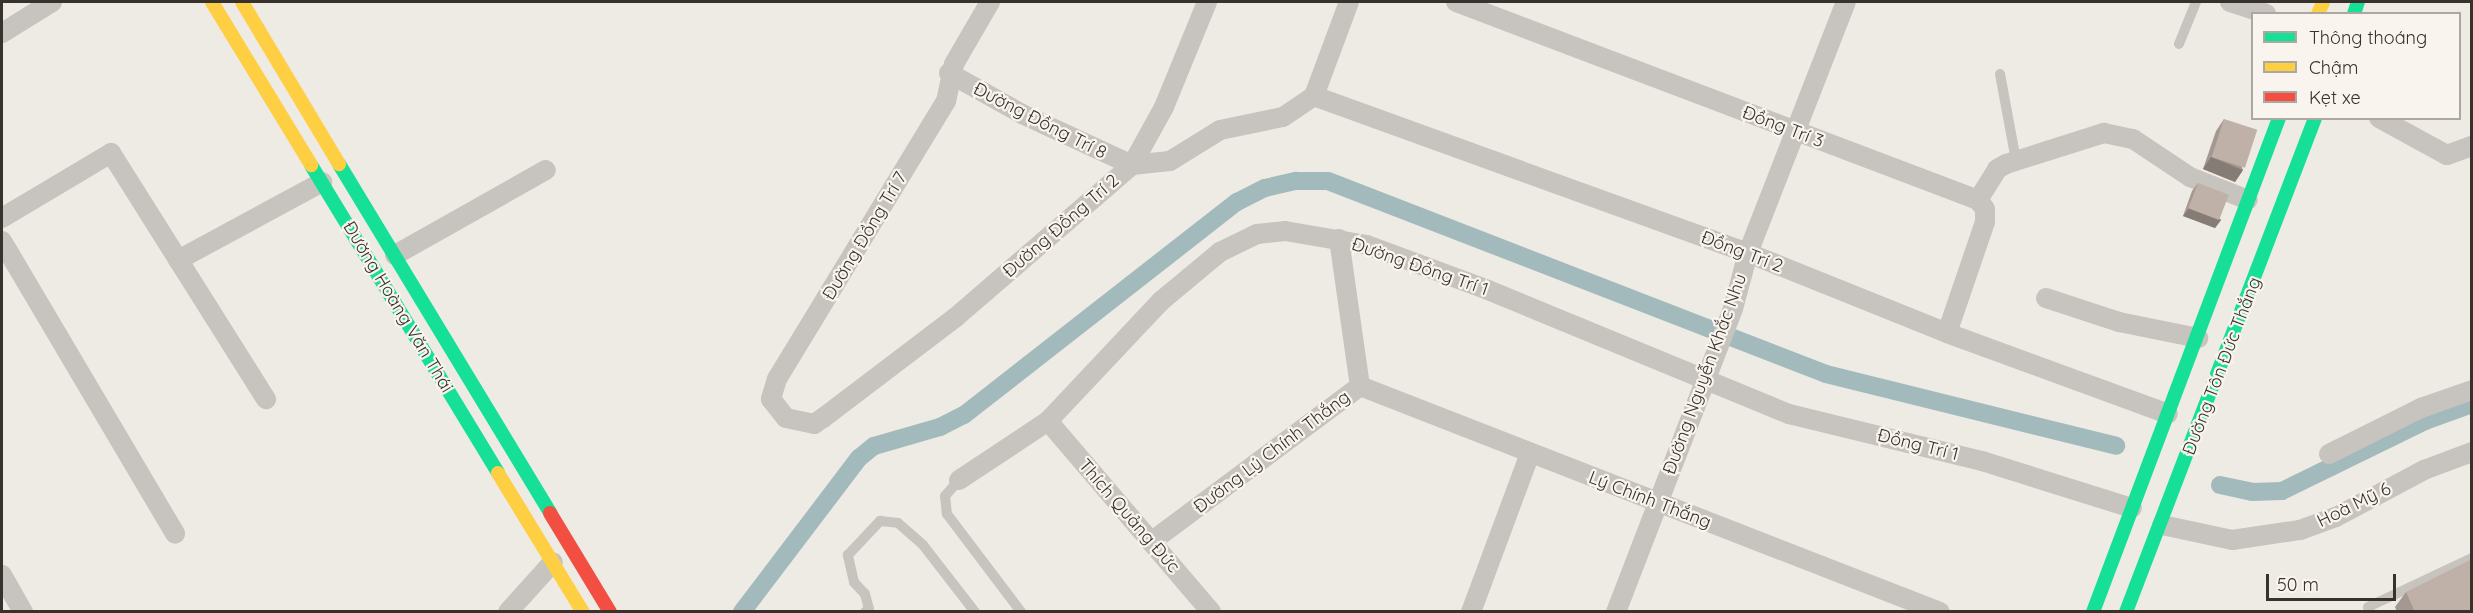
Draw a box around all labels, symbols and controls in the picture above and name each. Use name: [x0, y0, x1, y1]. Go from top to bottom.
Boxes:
legend: [2251, 12, 2461, 120]
text: Thông thoáng: [2309, 26, 2427, 49]
text: Chậm: [2309, 56, 2358, 79]
street label: Đường Đồng Trí 8: [970, 78, 1110, 164]
text: Kẹt xe: [2309, 86, 2361, 109]
street label: Đồng Trí 3: [1739, 102, 1827, 152]
street label: Đường Đồng Trí 7: [818, 168, 912, 304]
street label: Đường Đồng Trí 2: [999, 170, 1123, 282]
street label: Đường Hoàng Văn Thái: [338, 218, 458, 396]
street label: Đồng Trí 2: [1698, 227, 1786, 277]
street label: Đường Đồng Trí 1: [1349, 233, 1491, 301]
street label: Đường Nguyễn Khắc Nhu: [1659, 271, 1751, 477]
street label: Đường Tôn Đức Thắng: [2178, 274, 2266, 458]
street label: Đường Lý Chính Thắng: [1190, 386, 1354, 518]
street label: Đồng Trí 1: [1875, 425, 1961, 465]
street label: Thích Quảng Đức: [1074, 455, 1184, 577]
street label: Lý Chính Thắng: [1586, 467, 1714, 533]
street label: Hoà Mỹ 6: [2314, 478, 2394, 532]
scale bar: [2269, 562, 2400, 600]
text: 50 m: [2277, 573, 2319, 596]

